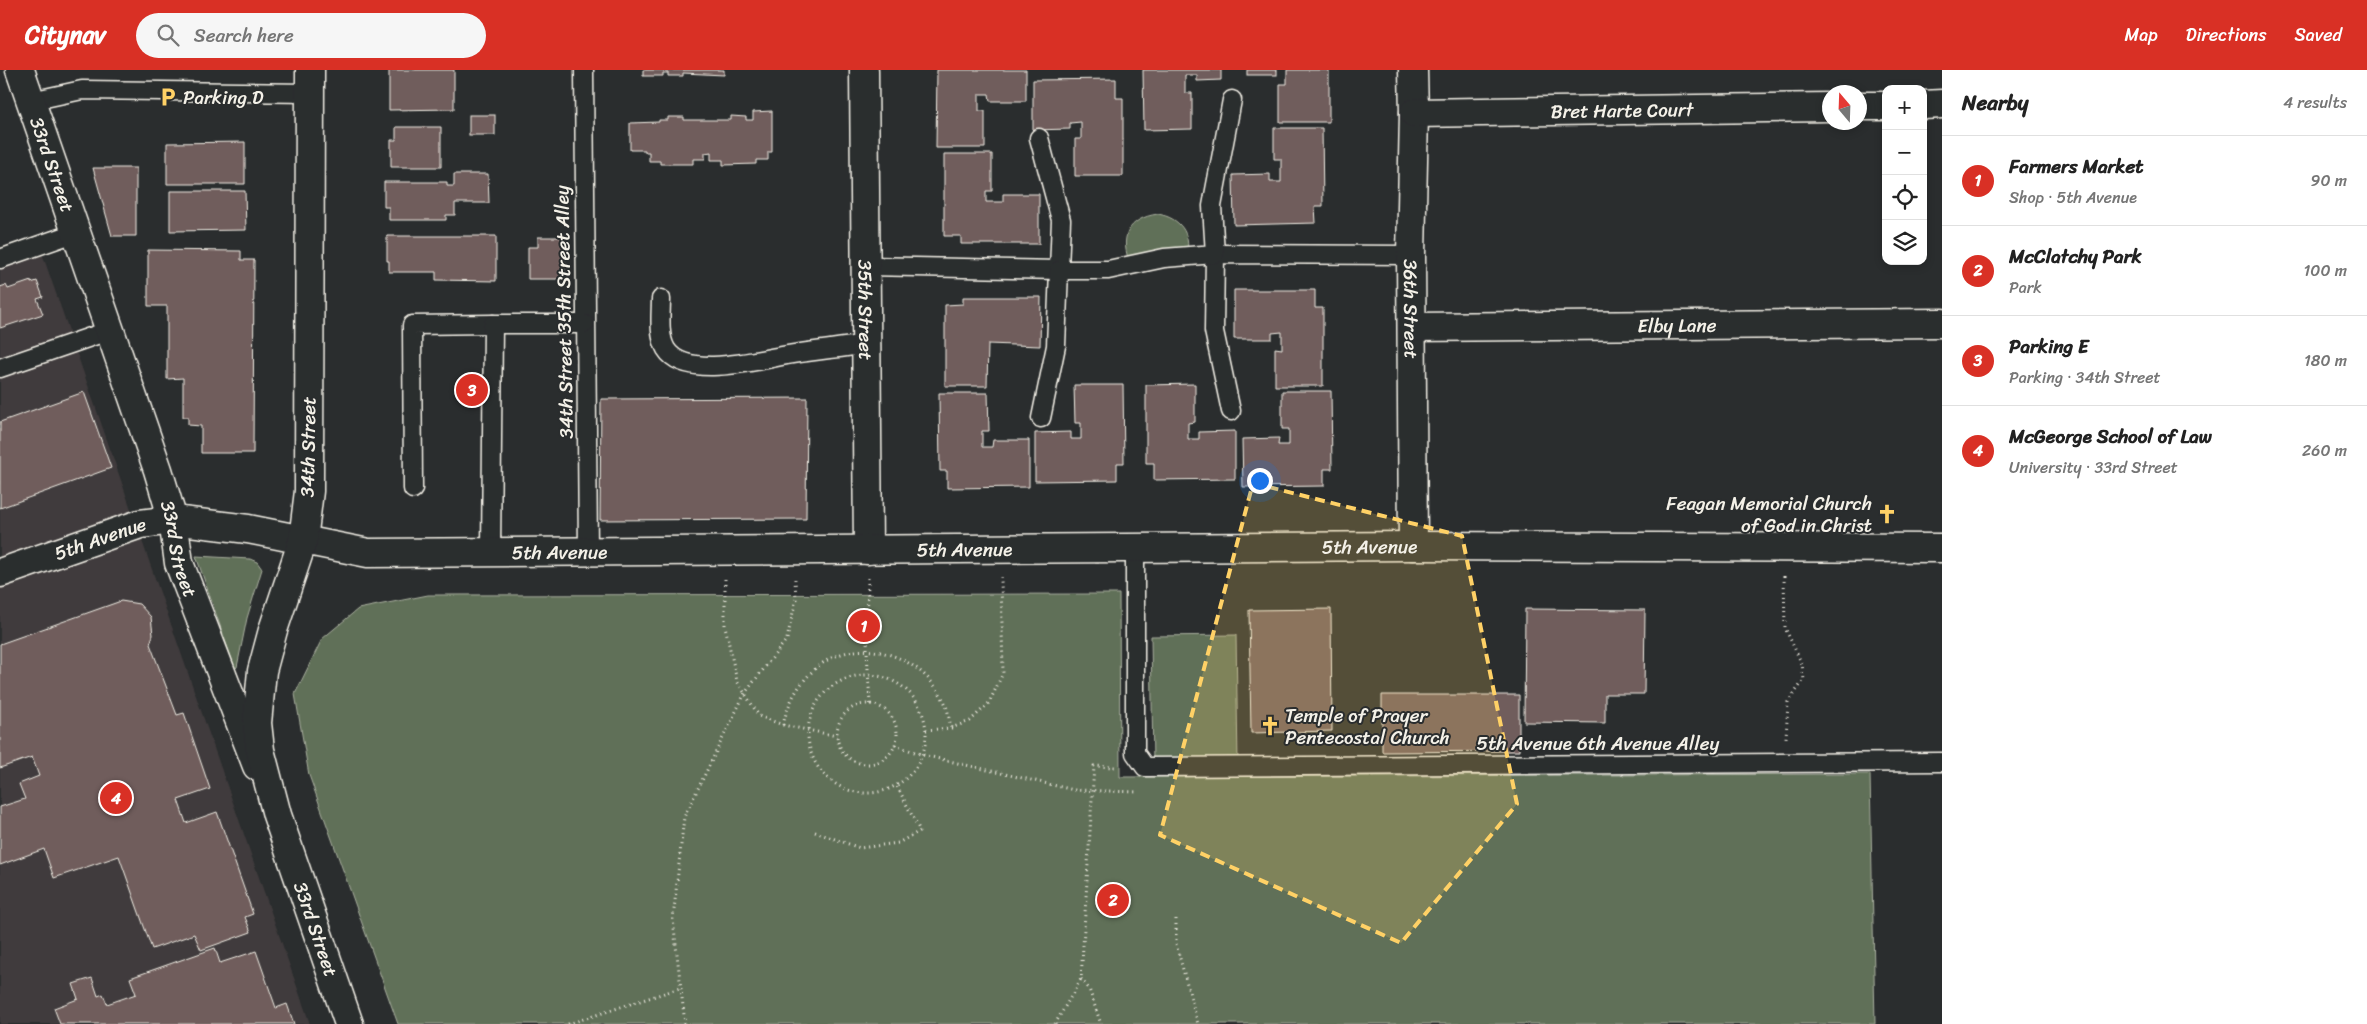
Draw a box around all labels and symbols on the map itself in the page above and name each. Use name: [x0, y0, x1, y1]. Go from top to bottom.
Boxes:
place label: Parking D: [183, 81, 264, 114]
north arrow: [1822, 85, 1867, 130]
parking icon: Parking D: [157, 86, 179, 108]
street label: Bret Harte Court: [1550, 92, 1695, 128]
street label: 33rd Street: [21, 112, 84, 217]
street label: 34th Street 35th Street Alley: [545, 185, 583, 439]
street label: 36th Street: [1395, 259, 1428, 359]
street label: 35th Street: [849, 260, 883, 360]
street label: Elby Lane: [1637, 308, 1717, 342]
pin: 3: [456, 371, 488, 409]
street label: 34th Street: [291, 396, 325, 498]
your location: [1247, 468, 1273, 494]
place label: Feagan Memorial Church of God in Christ: [1666, 487, 1872, 542]
street label: 33rd Street: [152, 496, 207, 602]
church icon: Feagan Memorial Church of God in Christ: [1876, 503, 1898, 525]
street label: 5th Avenue: [50, 507, 147, 569]
street label: 5th Avenue: [1322, 529, 1417, 563]
street label: 5th Avenue: [917, 532, 1012, 566]
street label: 5th Avenue: [512, 535, 607, 569]
pin: 1: [848, 607, 880, 645]
place label: Temple of Prayer Pentecostal Church: [1285, 699, 1450, 754]
church icon: Temple of Prayer Pentecostal Church: [1259, 715, 1281, 737]
street label: 5th Avenue 6th Avenue Alley: [1477, 727, 1720, 760]
pin: 4: [100, 779, 132, 817]
street label: 33rd Street: [285, 877, 348, 981]
pin: 2: [1097, 881, 1129, 919]

